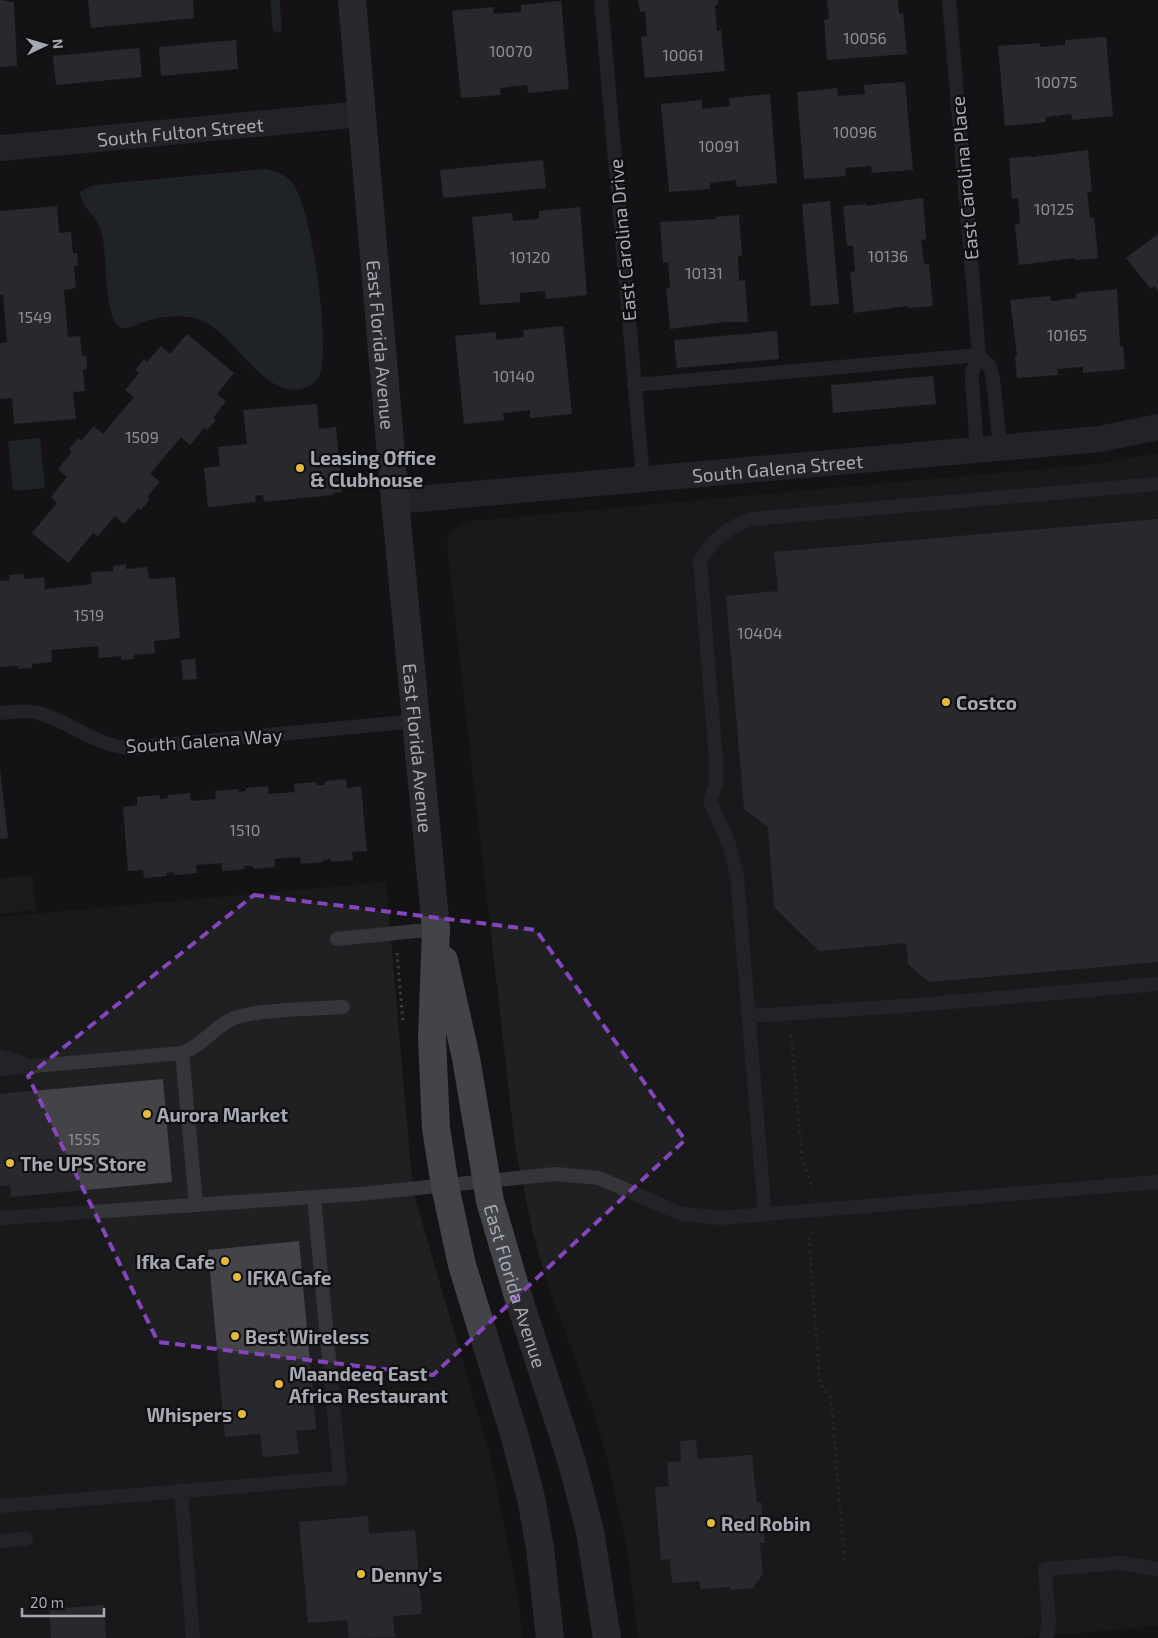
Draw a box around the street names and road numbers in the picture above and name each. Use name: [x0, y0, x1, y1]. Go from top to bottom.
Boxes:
street label: East Carolina Place: [945, 95, 983, 261]
street label: South Fulton Street: [96, 112, 265, 150]
street label: East Carolina Drive: [603, 158, 641, 322]
street label: East Florida Avenue: [363, 259, 400, 430]
street label: South Galena Street: [691, 448, 864, 486]
street label: East Florida Avenue: [399, 662, 438, 834]
street label: South Galena Way: [125, 723, 283, 757]
street label: East Florida Avenue: [480, 1201, 552, 1370]

